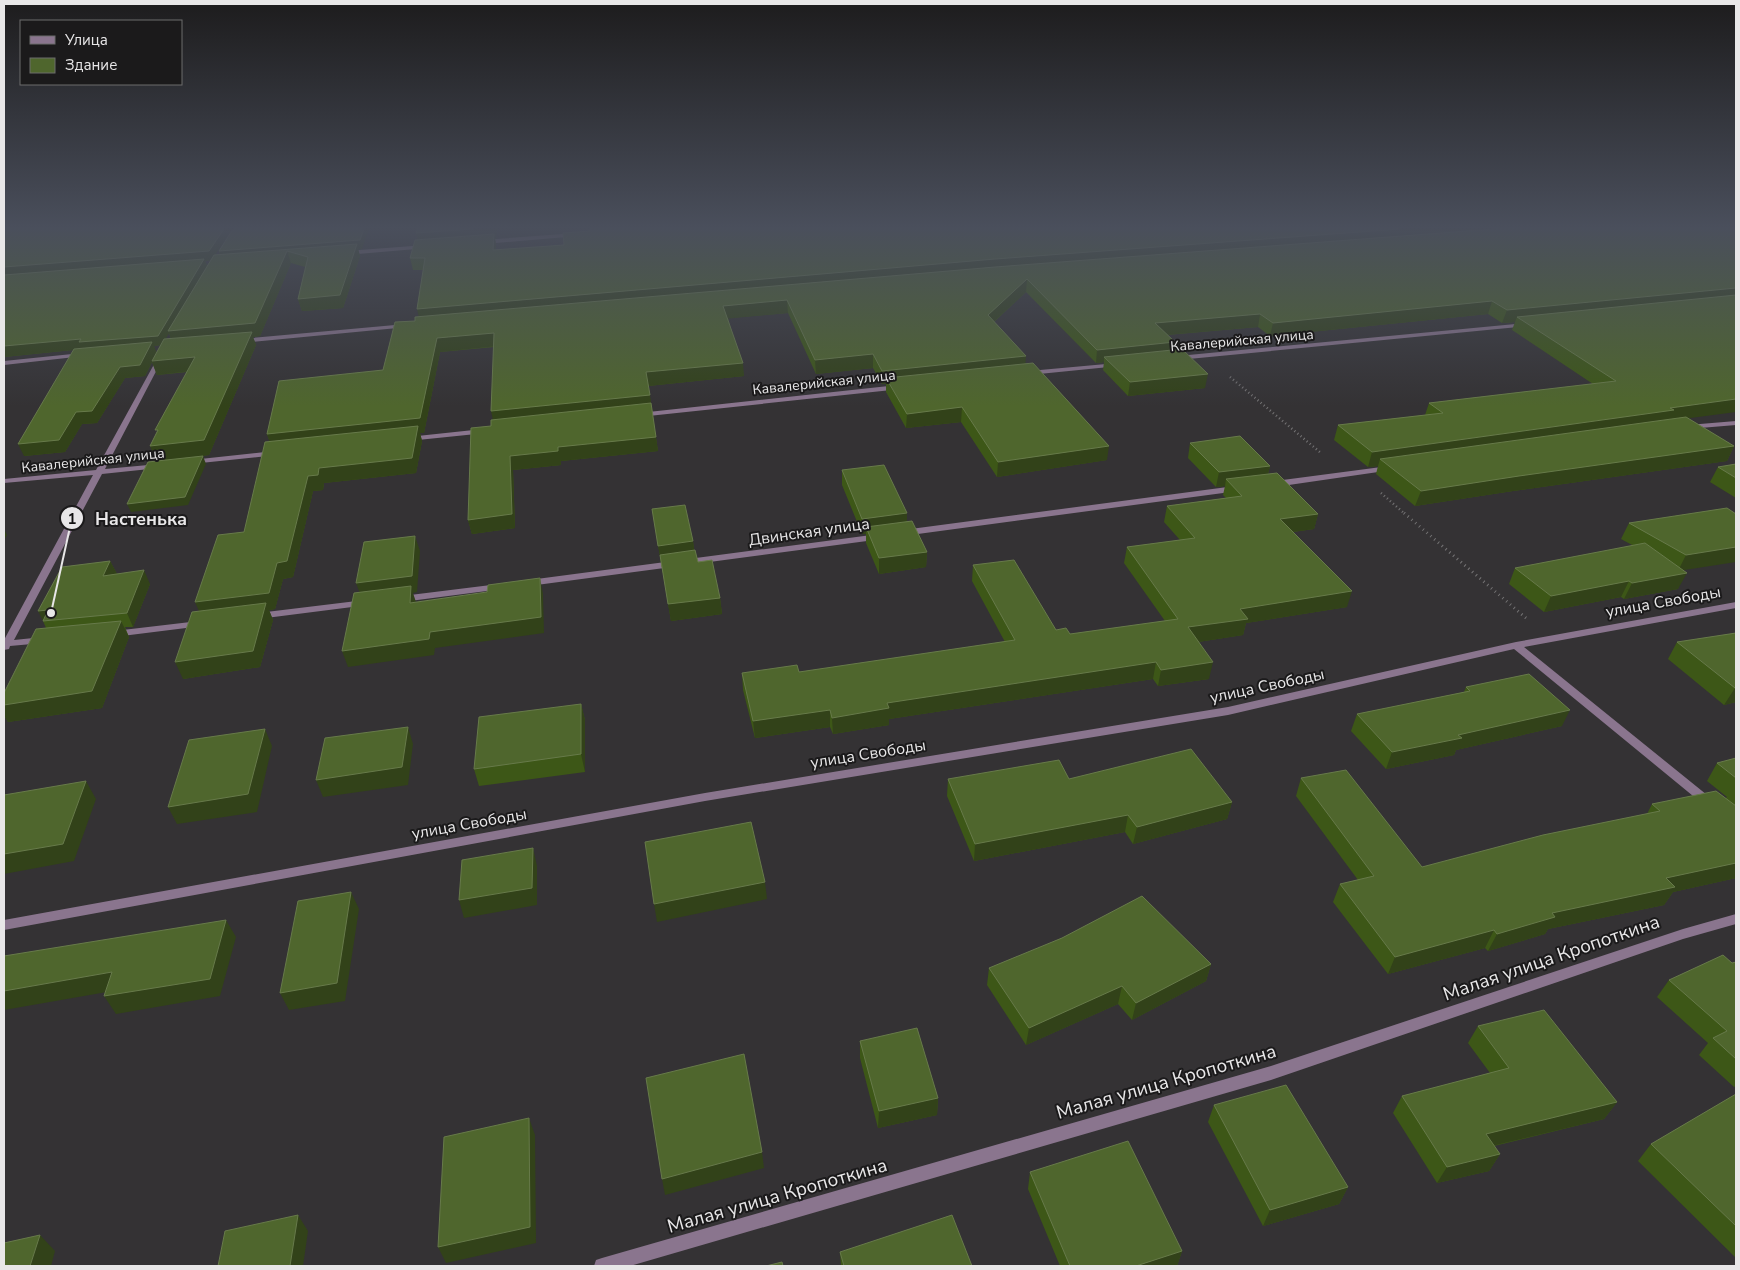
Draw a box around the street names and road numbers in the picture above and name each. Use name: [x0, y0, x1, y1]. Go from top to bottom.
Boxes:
street label: Кавалерийская улица: [1170, 325, 1314, 356]
street label: Кавалерийская улица: [752, 366, 897, 399]
street label: Кавалерийская улица: [21, 444, 166, 477]
street label: Двинская улица: [747, 513, 871, 551]
street label: улица Свободы: [1604, 581, 1722, 623]
street label: улица Свободы: [1208, 663, 1327, 709]
street label: улица Свободы: [809, 734, 927, 774]
street label: улица Свободы: [410, 803, 528, 845]
street label: Малая улица Кропоткина: [1439, 909, 1663, 1007]
street label: Малая улица Кропоткина: [1053, 1038, 1279, 1126]
street label: Малая улица Кропоткина: [664, 1152, 890, 1240]

